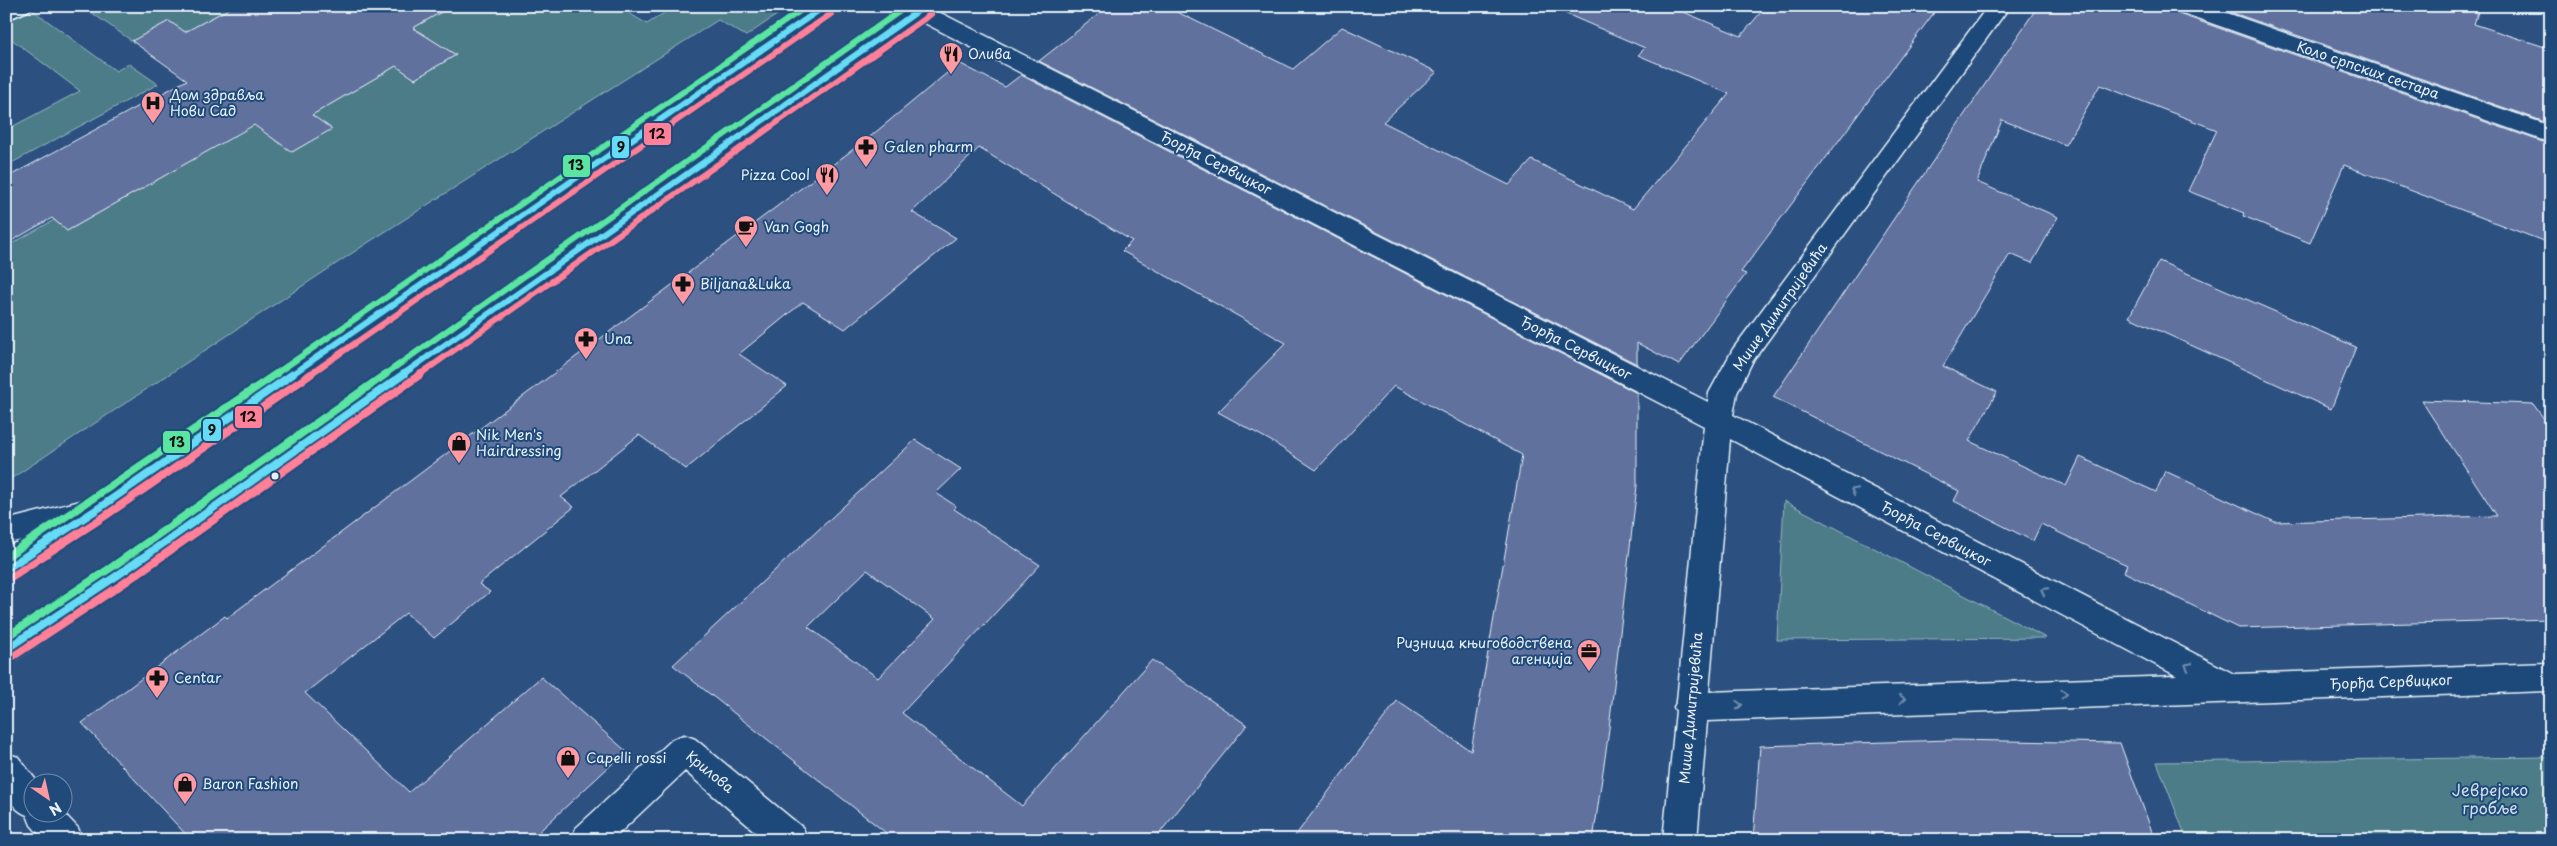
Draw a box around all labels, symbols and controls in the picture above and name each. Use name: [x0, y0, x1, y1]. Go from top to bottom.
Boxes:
street label: Коло српских сестара: [2294, 35, 2442, 104]
restaurant icon: Олива: [938, 41, 964, 75]
place label: Олива: [968, 43, 1011, 64]
place label: Дом здравља Нови Сад: [169, 84, 264, 121]
hospital icon: Дом здравља Нови Сад: [140, 90, 166, 124]
line badge: 12: [643, 122, 672, 146]
text: 12: [649, 123, 665, 144]
street label: Ђорђа Сервицког: [1157, 125, 1276, 200]
pharmacy icon: Galen pharm: [853, 134, 879, 168]
line badge: 9: [611, 135, 630, 159]
text: 9: [617, 136, 625, 157]
place label: Galen pharm: [884, 136, 973, 157]
line badge: 13: [562, 154, 591, 178]
text: 13: [568, 154, 584, 175]
restaurant icon: Pizza Cool: [814, 162, 840, 196]
place label: Pizza Cool: [741, 164, 810, 185]
cafe icon: Van Gogh: [733, 214, 759, 248]
place label: Van Gogh: [764, 216, 829, 237]
street label: Мише Димитријевића: [1727, 238, 1832, 375]
pharmacy icon: Biljana&Luka: [670, 271, 696, 305]
place label: Biljana&Luka: [700, 273, 791, 294]
street label: Ђорђа Сервицког: [1517, 310, 1636, 385]
pharmacy icon: Una: [573, 326, 599, 360]
place label: Una: [604, 328, 632, 349]
line badge: 12: [234, 405, 263, 429]
text: 12: [240, 406, 256, 427]
line badge: 9: [202, 418, 222, 442]
text: 9: [208, 419, 216, 440]
place label: Nik Men's Hairdressing: [476, 424, 562, 461]
line badge: 13: [162, 430, 191, 454]
shop icon: Nik Men's Hairdressing: [446, 430, 472, 464]
text: 13: [169, 431, 185, 452]
unlabelled marker: [270, 471, 280, 481]
one-way arrow: [1850, 487, 1859, 497]
street label: Ђорђа Сервицког: [1877, 496, 1996, 572]
one-way arrow: [2040, 587, 2049, 597]
street label: Мише Димитријевића: [1673, 631, 1708, 785]
place label: Ризница књиговодствена агенција: [1396, 632, 1572, 669]
office icon: Ризница књиговодствена агенција: [1576, 638, 1602, 672]
one-way arrow: [2184, 662, 2193, 672]
pharmacy icon: Centar: [144, 665, 170, 699]
place label: Centar: [174, 667, 222, 688]
street label: Ђорђа Сервицког: [2329, 669, 2453, 694]
one-way arrow: [2060, 688, 2068, 699]
one-way arrow: [1898, 694, 1906, 704]
one-way arrow: [1735, 699, 1743, 710]
shop icon: Capelli rossi: [555, 745, 581, 779]
street label: Крилова: [682, 746, 739, 798]
place label: Capelli rossi: [586, 747, 666, 768]
shop icon: Baron Fashion: [172, 771, 198, 805]
place label: Baron Fashion: [202, 773, 299, 794]
north arrow: [22, 774, 72, 824]
park label: Јеврејско гробље: [2452, 777, 2528, 819]
text: N: [45, 797, 66, 821]

